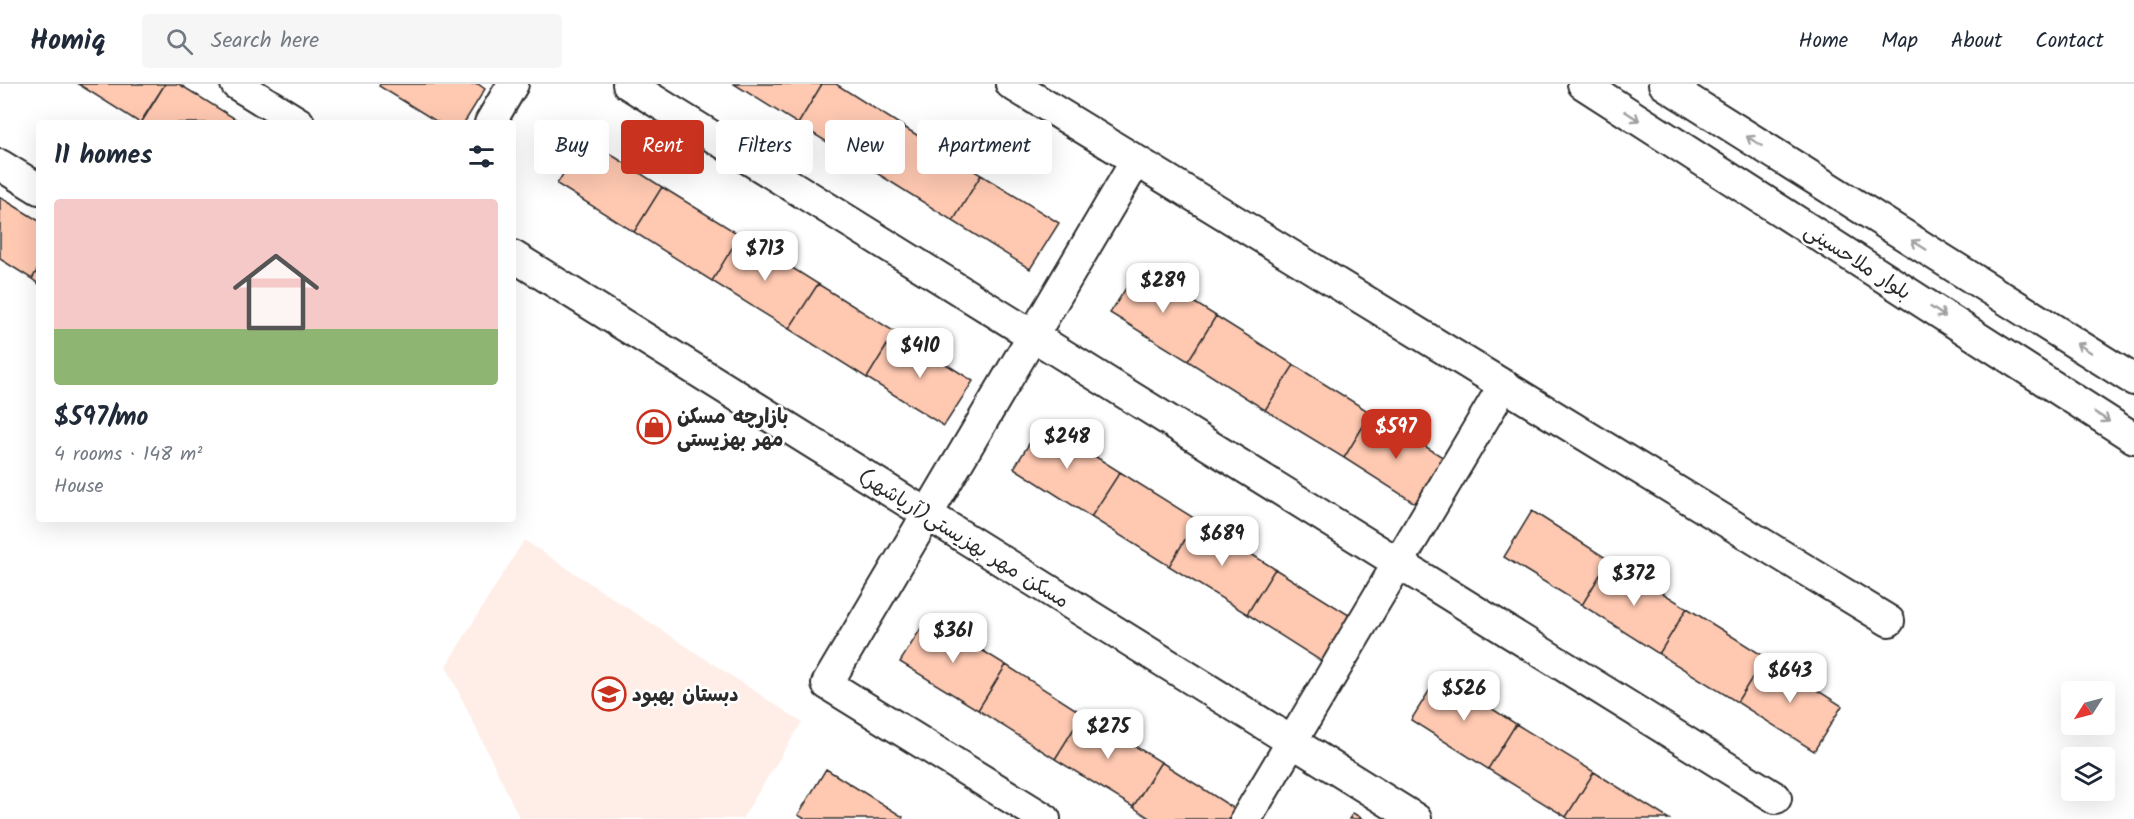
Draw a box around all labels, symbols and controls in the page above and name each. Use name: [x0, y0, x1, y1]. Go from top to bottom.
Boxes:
search box: [142, 14, 562, 68]
text: Homiq: [30, 19, 106, 64]
text: Search here: [211, 24, 319, 59]
icon: search: [163, 25, 196, 58]
text: Home: [1799, 25, 1848, 58]
text: Map: [1881, 25, 1918, 58]
text: About: [1951, 25, 2002, 58]
text: Contact: [2035, 25, 2104, 58]
one-way arrow: [1623, 110, 1640, 122]
chip: Buy: [534, 120, 609, 174]
chip: Rent: [621, 120, 704, 174]
chip: Filters: [716, 120, 813, 174]
chip: New: [825, 120, 905, 174]
chip: Apartment: [917, 120, 1052, 174]
one-way arrow: [1746, 134, 1763, 146]
text: 11 homes: [54, 135, 152, 177]
icon: filters: [465, 140, 498, 173]
street label: بلوار ملاحسینی: [1797, 216, 1917, 309]
pin: $713: [729, 231, 801, 282]
text: $713: [746, 234, 784, 266]
icon: home: [222, 238, 330, 346]
one-way arrow: [1911, 238, 1928, 251]
pin: $289: [1127, 263, 1199, 314]
text: $289: [1140, 266, 1186, 298]
one-way arrow: [1929, 305, 1946, 318]
pin: $410: [884, 328, 956, 379]
text: $410: [900, 331, 940, 363]
one-way arrow: [2076, 342, 2093, 355]
text: $597/mo: [54, 397, 148, 439]
place label: بازارچه مسکن مهر بهزیستی: [677, 402, 788, 457]
shop icon: بازارچه مسکن مهر بهزیستی: [636, 409, 672, 445]
pin: $597: [1360, 409, 1432, 460]
text: $597: [1375, 412, 1417, 444]
one-way arrow: [2093, 412, 2110, 424]
pin: $248: [1031, 419, 1103, 470]
text: $248: [1044, 422, 1090, 454]
text: 4 rooms · 148 m²: [54, 439, 202, 471]
street label: مسکن مهر بهزیستی(آریاشهر): [851, 462, 1075, 618]
text: House: [54, 471, 104, 503]
pin: $689: [1186, 516, 1258, 567]
text: $689: [1200, 519, 1244, 551]
pin: $372: [1598, 556, 1670, 607]
text: $372: [1612, 559, 1656, 591]
pin: $361: [917, 613, 989, 664]
text: $361: [933, 616, 973, 648]
pin: $643: [1754, 653, 1826, 704]
text: $643: [1768, 656, 1812, 688]
pin: $526: [1428, 671, 1500, 722]
text: $526: [1442, 674, 1486, 706]
school or university icon: دبستان بهبود: [591, 676, 627, 712]
place label: دبستان بهبود: [632, 680, 739, 712]
north arrow: [2061, 681, 2115, 735]
map controls: [2061, 681, 2115, 801]
pin: $275: [1072, 709, 1144, 760]
text: $275: [1086, 712, 1130, 744]
button: layers: [2061, 747, 2115, 801]

